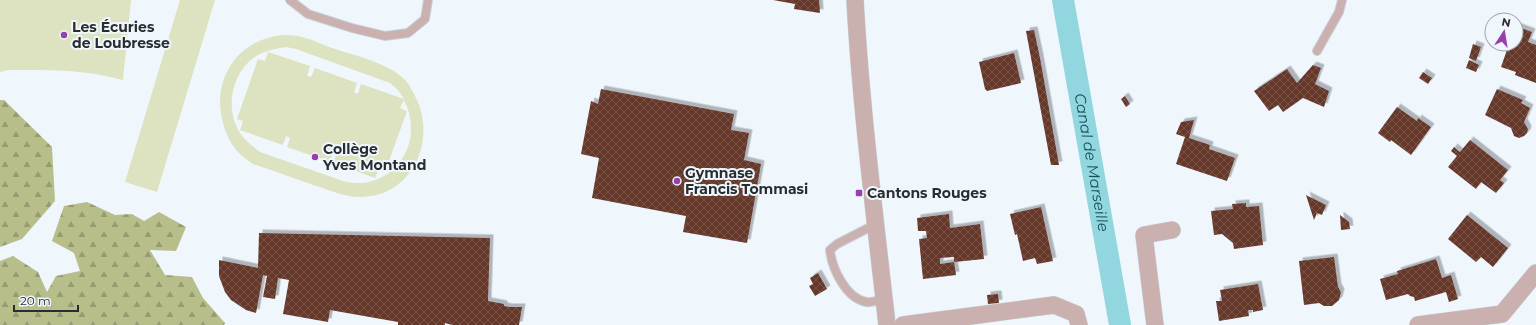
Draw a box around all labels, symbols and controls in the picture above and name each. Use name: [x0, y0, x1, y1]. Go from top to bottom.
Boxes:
north arrow: [1484, 12, 1524, 52]
text: N: [1500, 14, 1512, 30]
place label: Les Écuries de Loubresse: [72, 18, 170, 52]
marker: Les Écuries de Loubresse: [59, 30, 69, 40]
water label: Canal de Marseille: [1071, 92, 1113, 233]
place label: Collège Yves Montand: [322, 140, 426, 174]
marker: Collège Yves Montand: [310, 152, 320, 162]
place label: Gymnase Francis Tommasi: [685, 164, 808, 198]
marker: Gymnase Francis Tommasi: [672, 176, 682, 186]
place label: Cantons Rouges: [867, 184, 987, 202]
marker: Cantons Rouges: [854, 188, 864, 198]
scale bar: [14, 287, 78, 313]
text: 20 m: [20, 293, 51, 308]

